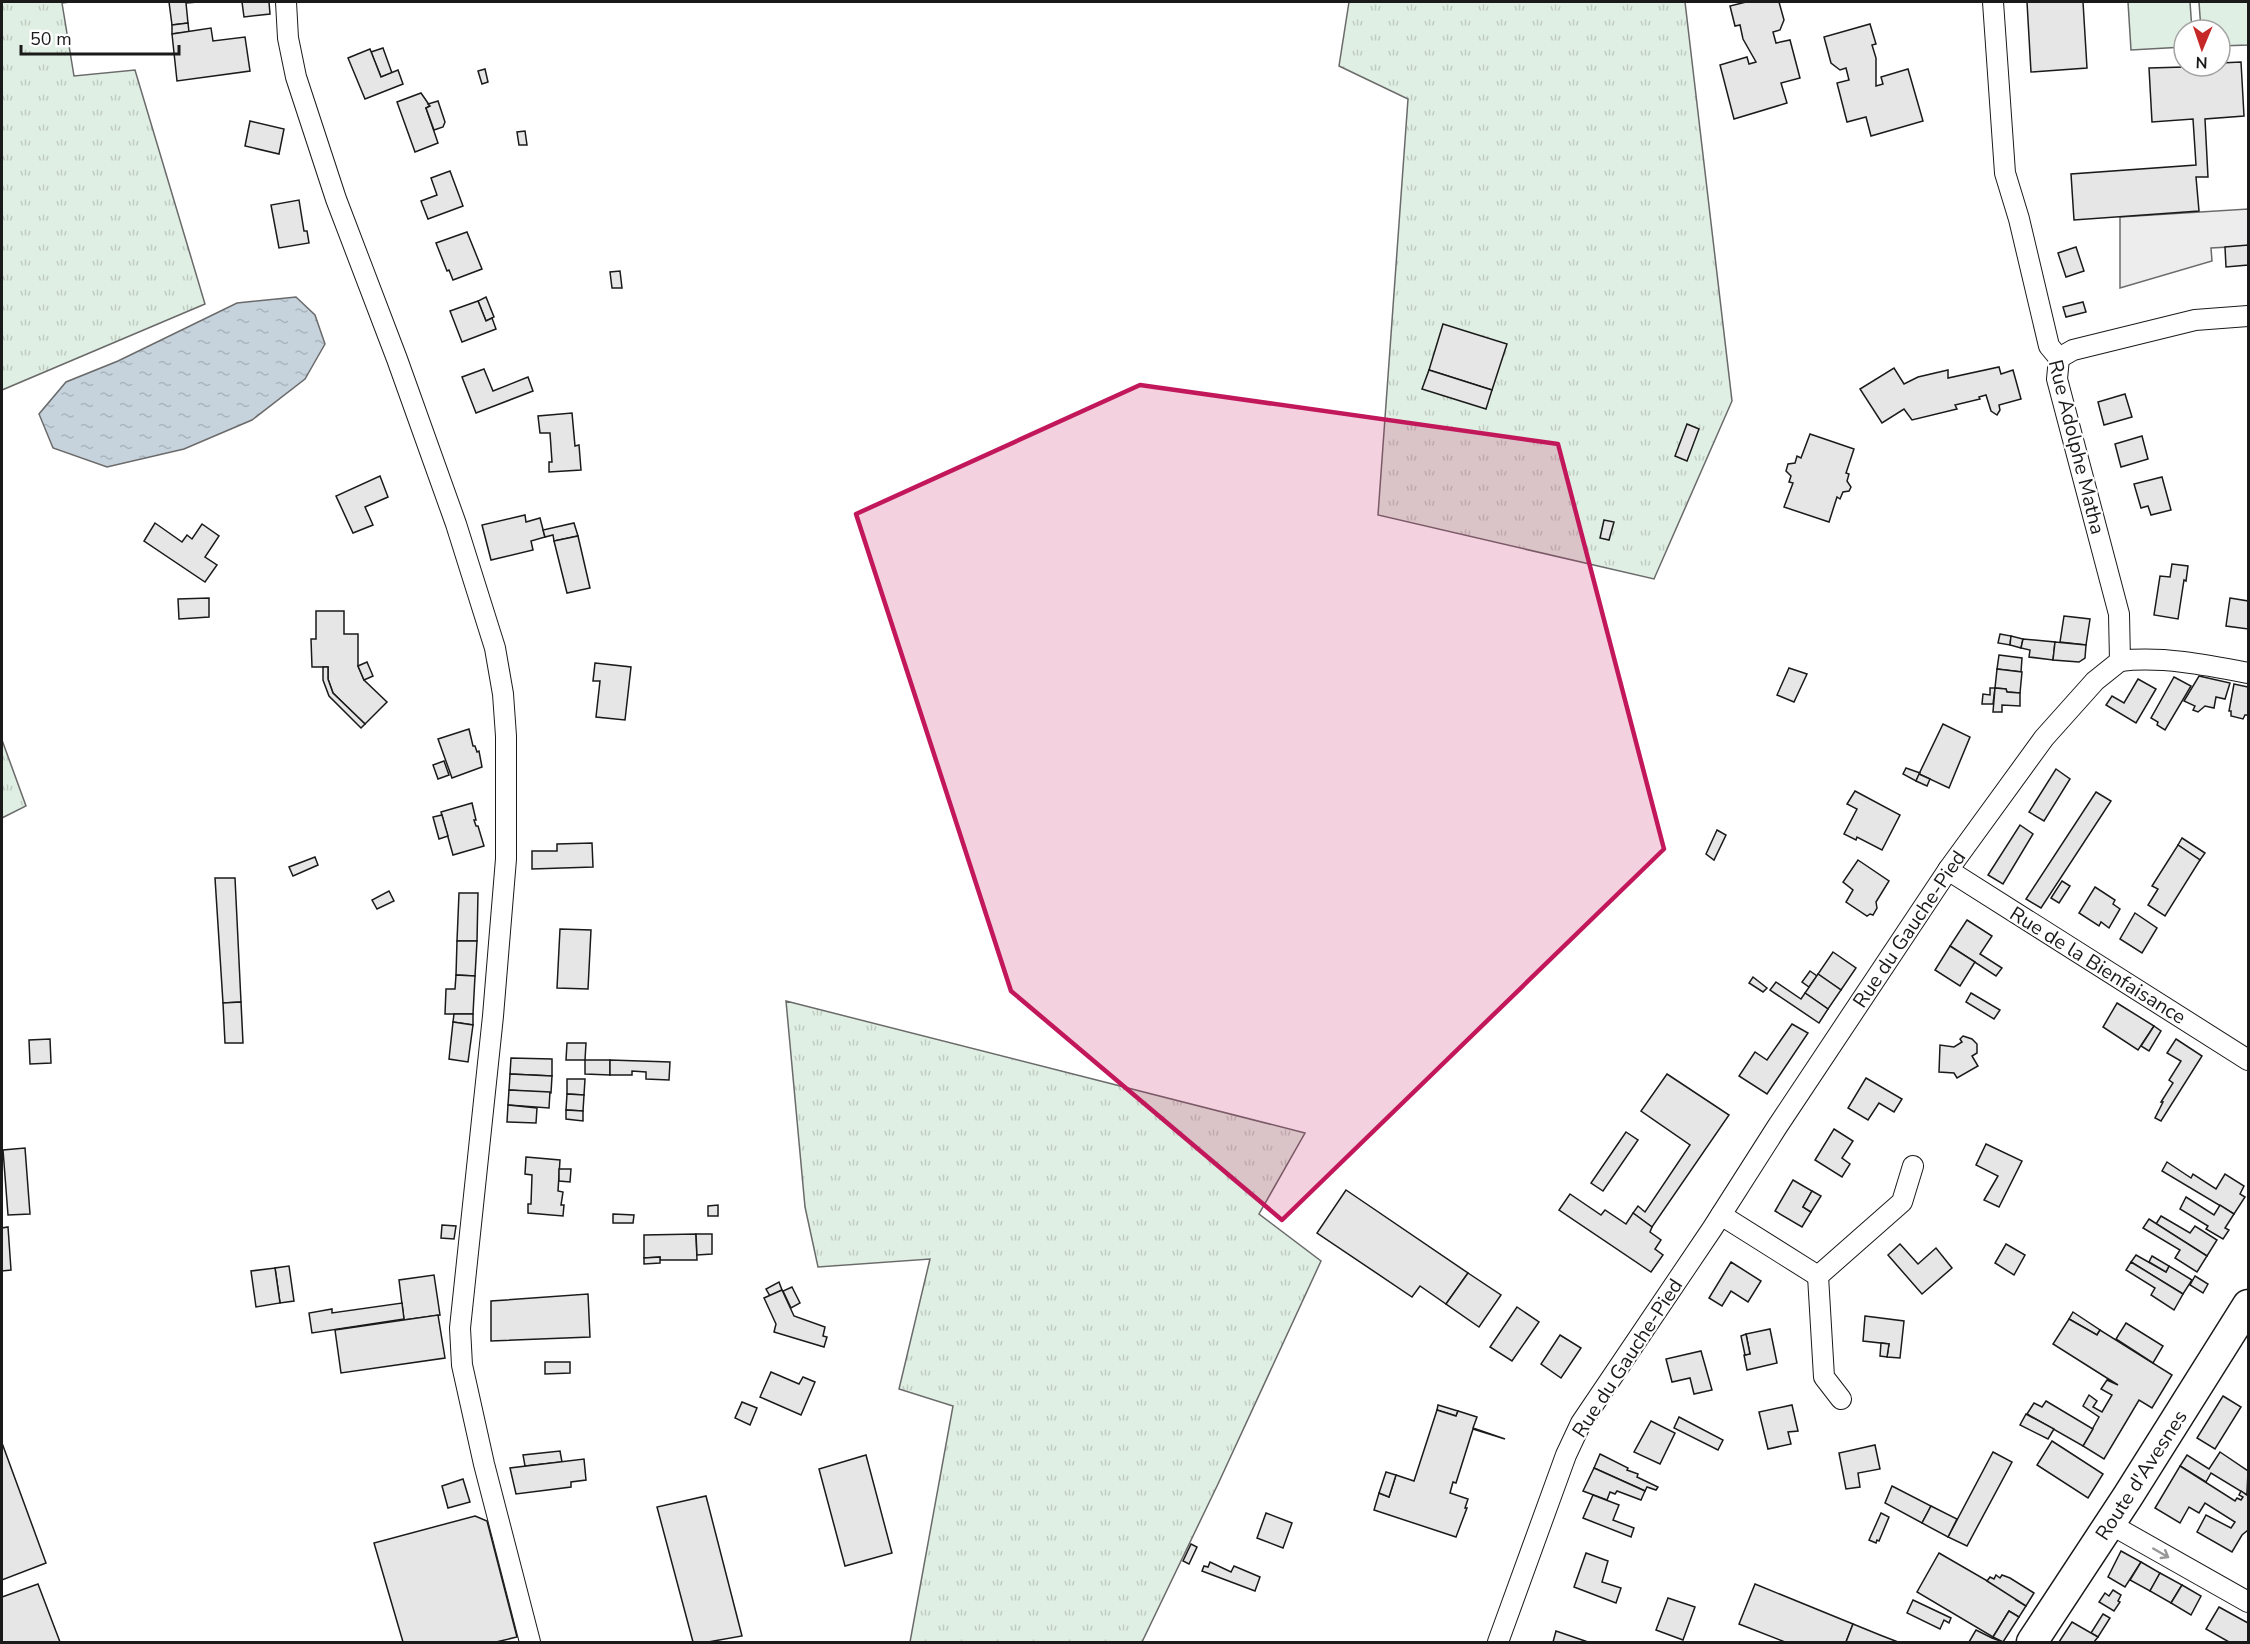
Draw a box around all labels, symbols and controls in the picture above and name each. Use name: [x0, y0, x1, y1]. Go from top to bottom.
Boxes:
scale bar: [21, 18, 178, 56]
north arrow: [2172, 18, 2232, 78]
text: 50 m: [30, 27, 72, 51]
text: N: [2195, 51, 2208, 73]
street label: Rue Adolphe Matha: [2042, 357, 2111, 537]
street label: Rue du Gauche-Pied: [1847, 845, 1972, 1013]
street label: Rue de la Bienfaisance: [2005, 900, 2191, 1031]
street label: Rue du Gauche-Pied: [1566, 1274, 1689, 1443]
street label: Route d'Avesnes: [2089, 1405, 2194, 1546]
one-way arrow: [2152, 1547, 2169, 1559]

